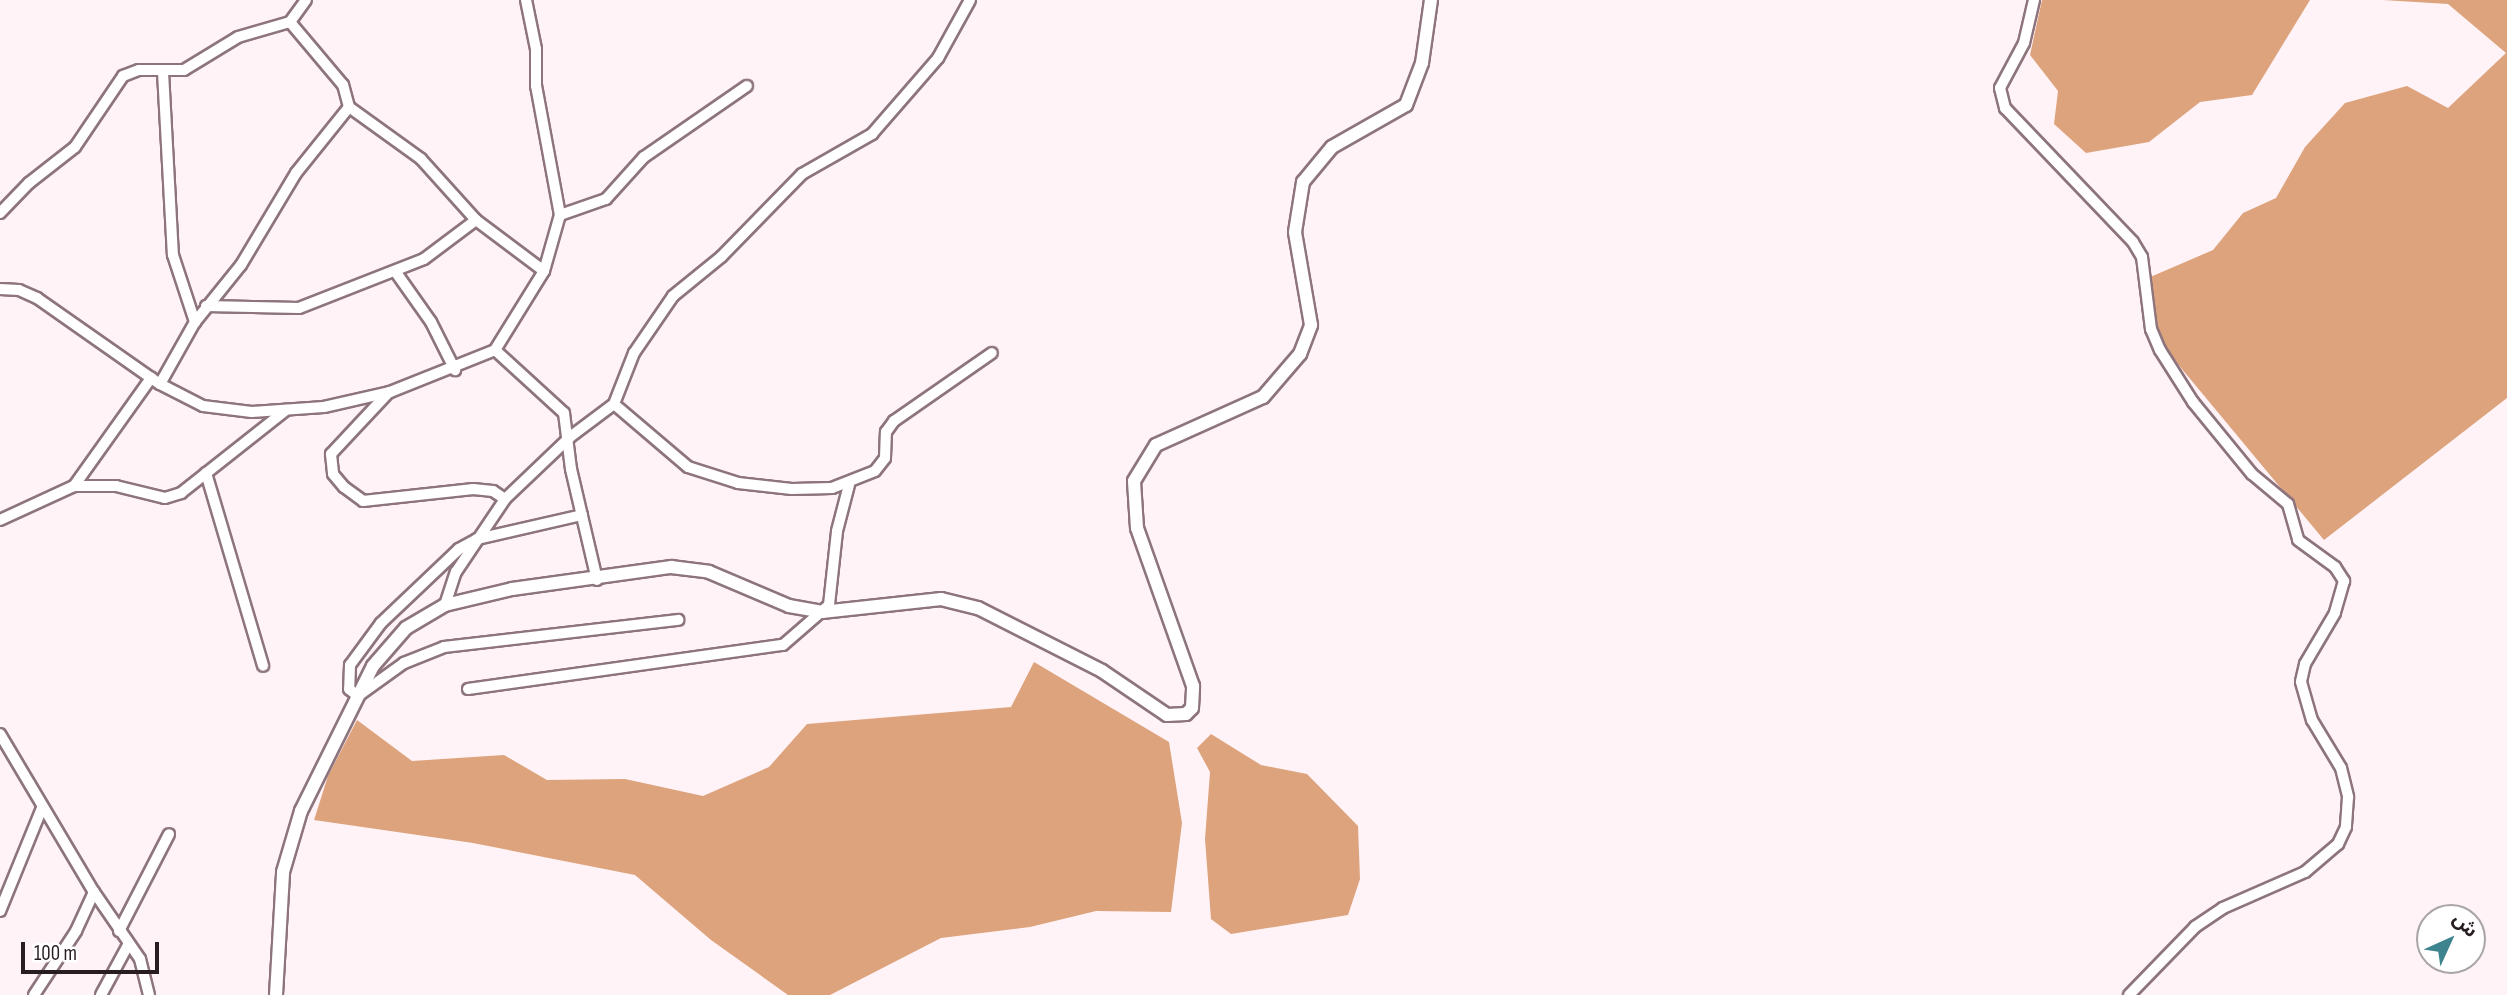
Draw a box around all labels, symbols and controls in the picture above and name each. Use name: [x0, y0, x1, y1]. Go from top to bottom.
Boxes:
north arrow: [2416, 904, 2486, 974]
text: ش: [2447, 908, 2482, 943]
scale bar: [24, 928, 163, 972]
text: 100 m: [34, 941, 77, 966]

